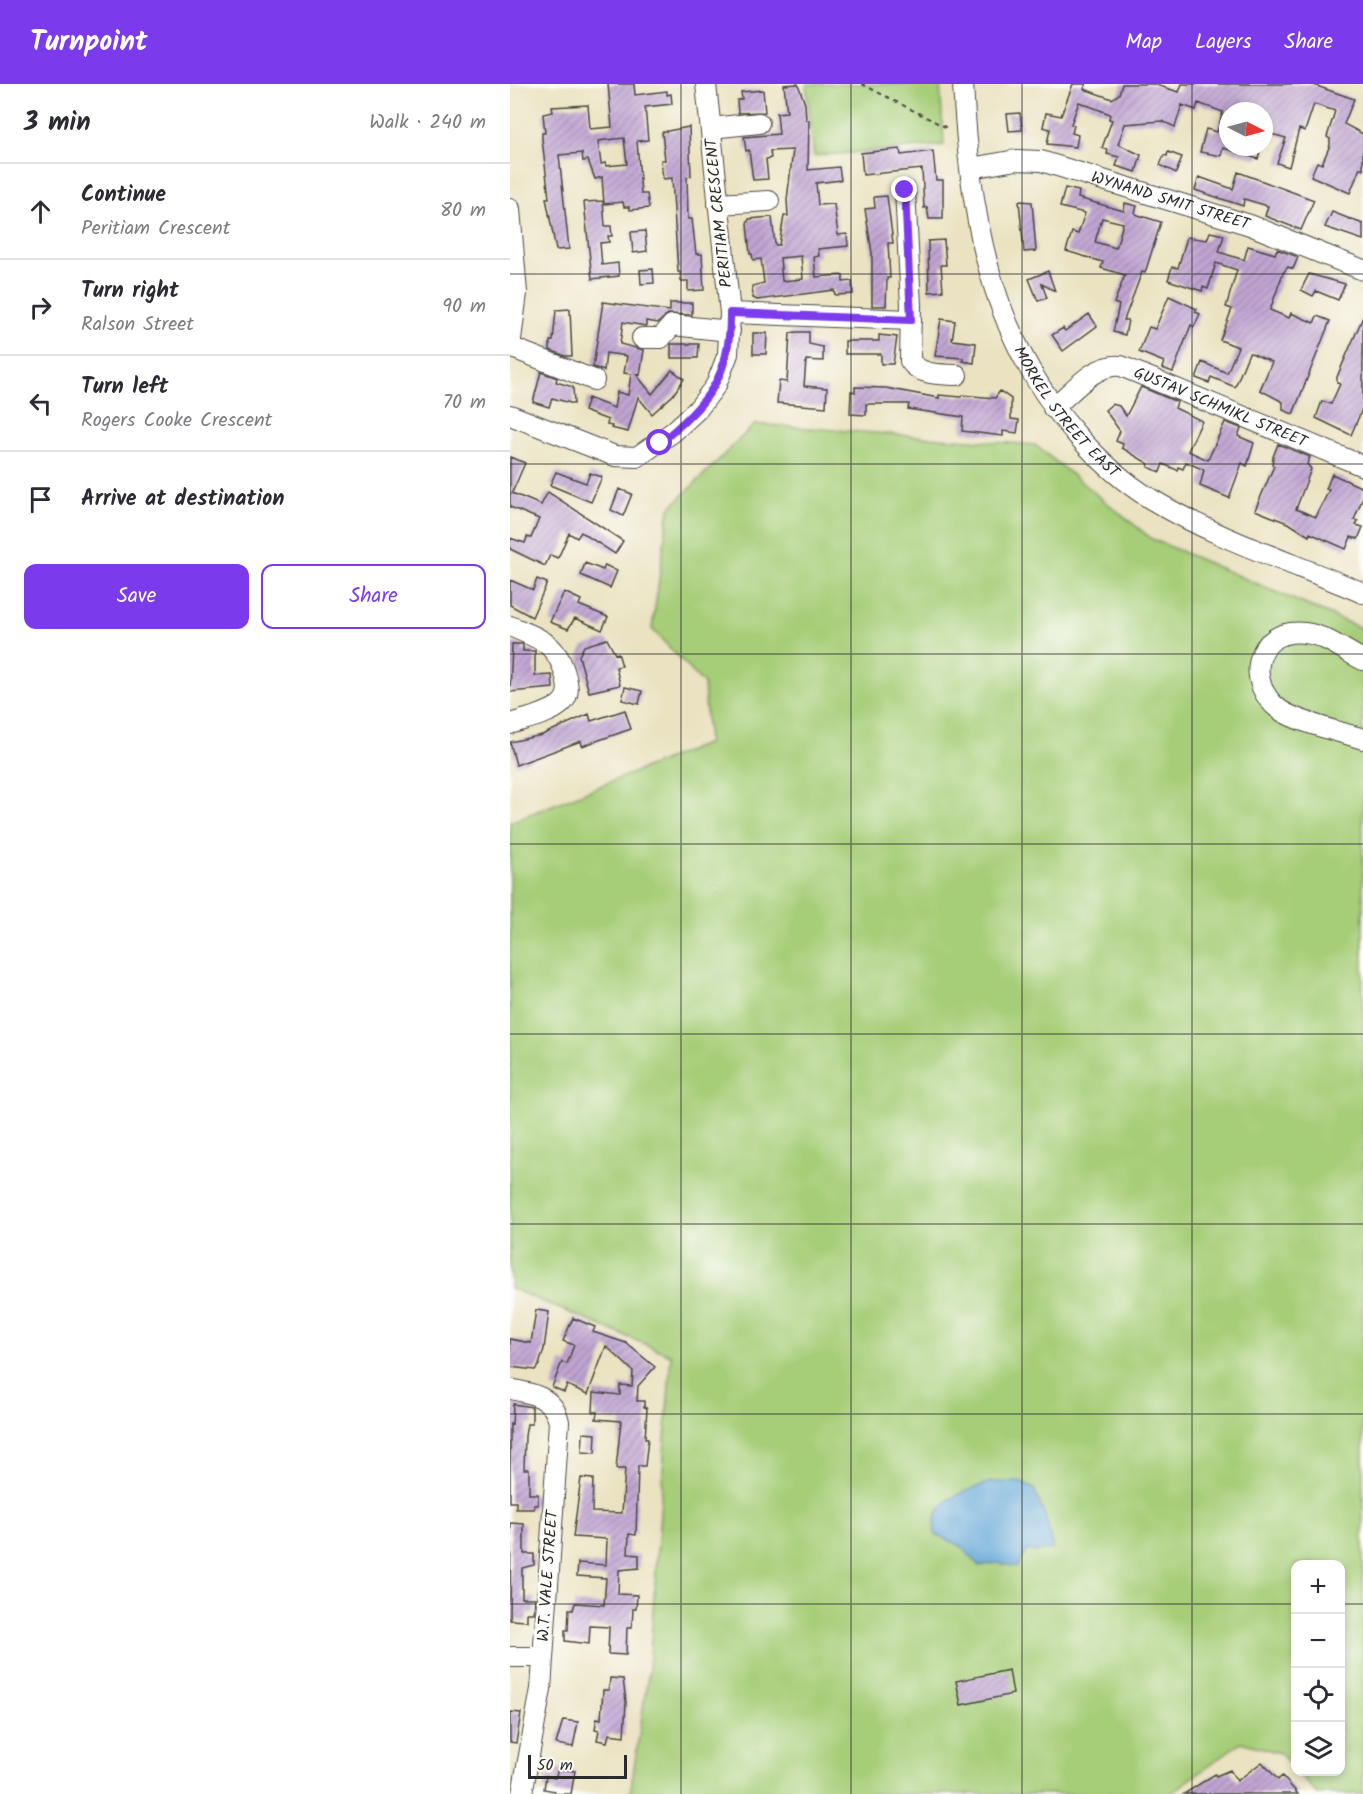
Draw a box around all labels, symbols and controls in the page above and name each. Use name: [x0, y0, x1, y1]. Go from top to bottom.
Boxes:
text: Turnpoint: [30, 20, 148, 65]
text: Map: [1125, 26, 1162, 59]
text: Layers: [1195, 26, 1251, 59]
text: Share: [1284, 26, 1333, 59]
text: 3 min: [24, 102, 91, 144]
north arrow: [1219, 102, 1273, 156]
text: Walk · 240 m: [369, 107, 486, 139]
street label: PERITIAM CRESCENT: [699, 136, 739, 289]
street label: WYNAND SMIT STREET: [1088, 165, 1254, 237]
route end: [891, 176, 917, 202]
text: Continue: [81, 178, 166, 213]
icon: ahead: [24, 195, 57, 228]
text: 80 m: [440, 195, 486, 227]
text: Peritiam Crescent: [81, 213, 230, 245]
text: Turn right: [81, 274, 179, 309]
icon: right: [24, 291, 57, 324]
text: 90 m: [442, 291, 486, 323]
text: Ralson Street: [81, 309, 194, 341]
street label: MORKEL STREET EAST: [1007, 342, 1126, 485]
street label: GUSTAV SCHMIKL STREET: [1130, 360, 1312, 455]
text: Turn left: [81, 370, 168, 405]
icon: left: [24, 387, 57, 420]
text: 70 m: [443, 387, 486, 419]
text: Rogers Cooke Crescent: [81, 405, 272, 437]
route start: [646, 429, 672, 455]
text: Arrive at destination: [81, 482, 284, 517]
icon: arrive: [24, 483, 57, 516]
button: Save: [24, 564, 249, 629]
button: Share: [261, 564, 486, 629]
street label: W.T. VALE STREET: [531, 1508, 565, 1642]
map controls: [1291, 1560, 1345, 1776]
button: +: [1291, 1560, 1345, 1614]
button: −: [1291, 1614, 1345, 1668]
button: locate: [1291, 1668, 1345, 1722]
button: layers: [1291, 1722, 1345, 1776]
scale bar: [528, 1752, 627, 1780]
text: 50 m: [537, 1753, 573, 1778]

